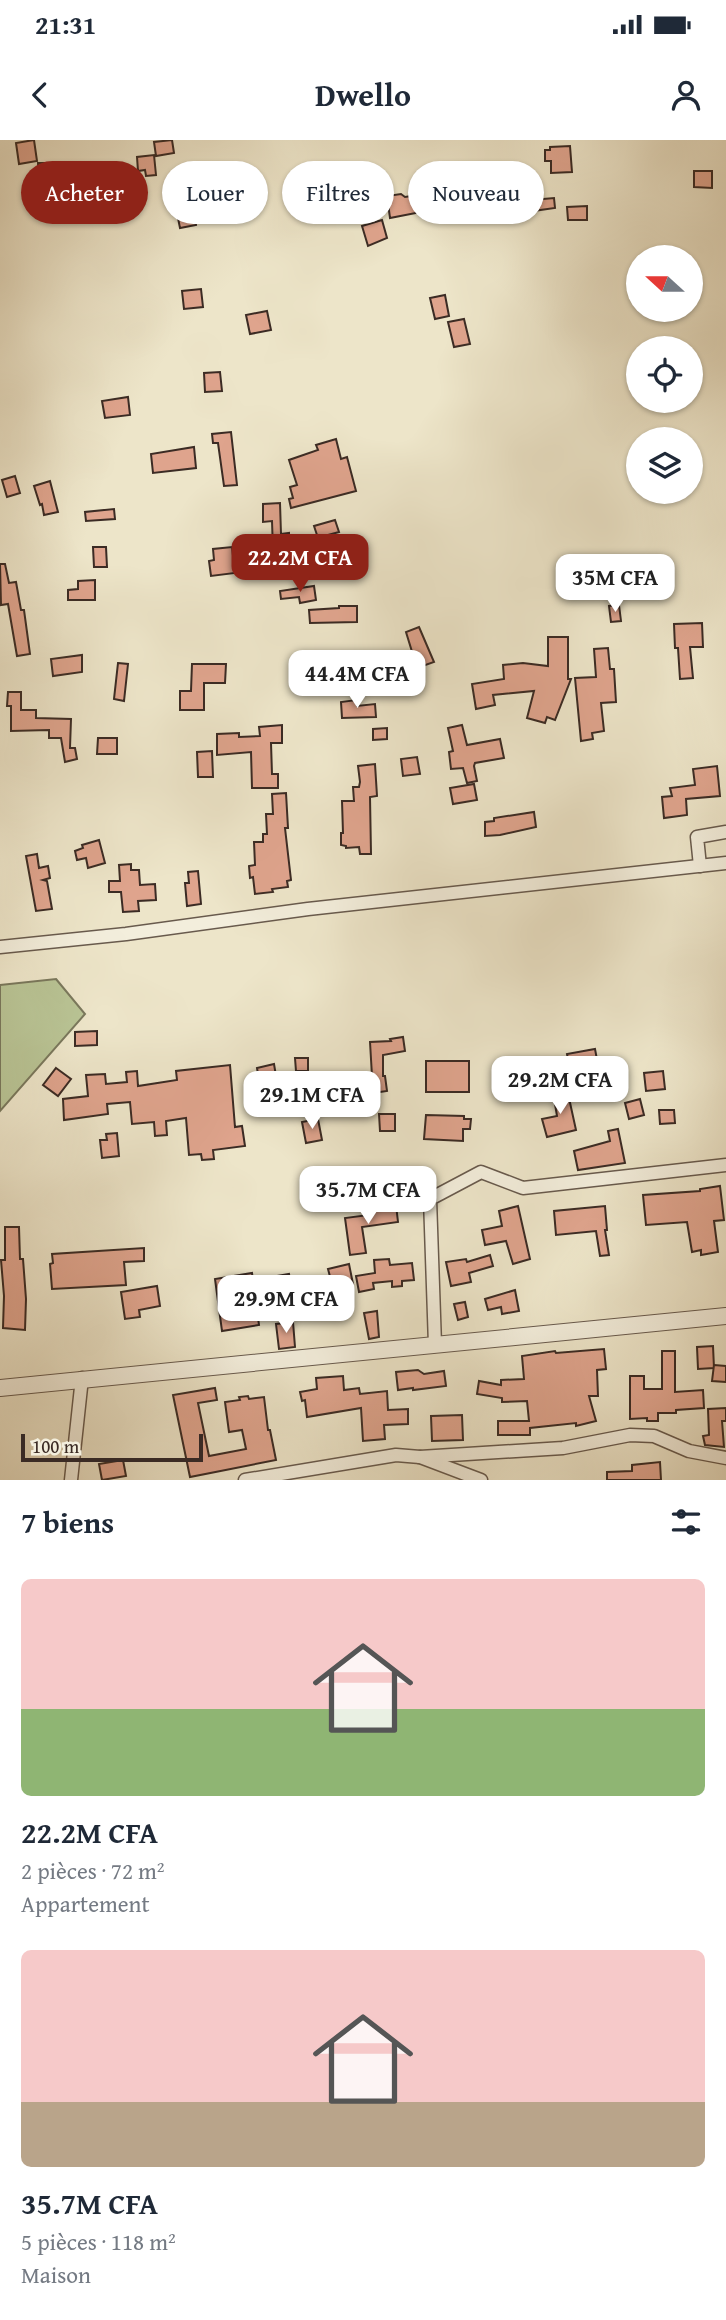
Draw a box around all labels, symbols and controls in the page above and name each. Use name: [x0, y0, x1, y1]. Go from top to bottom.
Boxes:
text: 21:31: [35, 5, 96, 44]
text: Dwello: [315, 71, 411, 118]
icon: back: [21, 76, 59, 114]
icon: person: [667, 76, 705, 114]
chip: Acheter: [21, 161, 148, 224]
chip: Louer: [162, 161, 268, 224]
chip: Filtres: [282, 161, 394, 224]
chip: Nouveau: [408, 161, 544, 224]
north arrow: [626, 245, 704, 322]
map controls: [626, 245, 703, 504]
button: locate: [626, 336, 703, 413]
button: layers: [626, 427, 703, 504]
pin: 22.2M CFA: [220, 534, 380, 594]
text: 22.2M CFA: [247, 540, 353, 573]
pin: 35M CFA: [550, 554, 680, 614]
text: 35M CFA: [572, 560, 658, 593]
pin: 44.4M CFA: [277, 650, 437, 710]
text: 44.4M CFA: [304, 656, 410, 689]
pin: 29.2M CFA: [480, 1056, 640, 1116]
text: 29.2M CFA: [507, 1062, 613, 1095]
pin: 29.1M CFA: [232, 1072, 392, 1131]
text: 29.1M CFA: [259, 1077, 365, 1110]
pin: 35.7M CFA: [288, 1166, 448, 1226]
text: 35.7M CFA: [315, 1172, 421, 1205]
pin: 29.9M CFA: [206, 1276, 366, 1335]
text: 29.9M CFA: [233, 1281, 339, 1314]
scale bar: [21, 1431, 203, 1463]
text: 100 m: [32, 1432, 79, 1460]
text: 7 biens: [21, 1500, 114, 1544]
icon: filters: [667, 1503, 705, 1541]
icon: home: [300, 1625, 426, 1751]
text: 22.2M CFA: [21, 1810, 158, 1854]
text: 2 pièces · 72 m²: [21, 1854, 165, 1887]
text: Appartement: [21, 1887, 150, 1920]
icon: home: [300, 1996, 426, 2122]
text: 35.7M CFA: [21, 2181, 158, 2225]
text: 5 pièces · 118 m²: [21, 2225, 176, 2258]
text: Maison: [21, 2258, 91, 2291]

